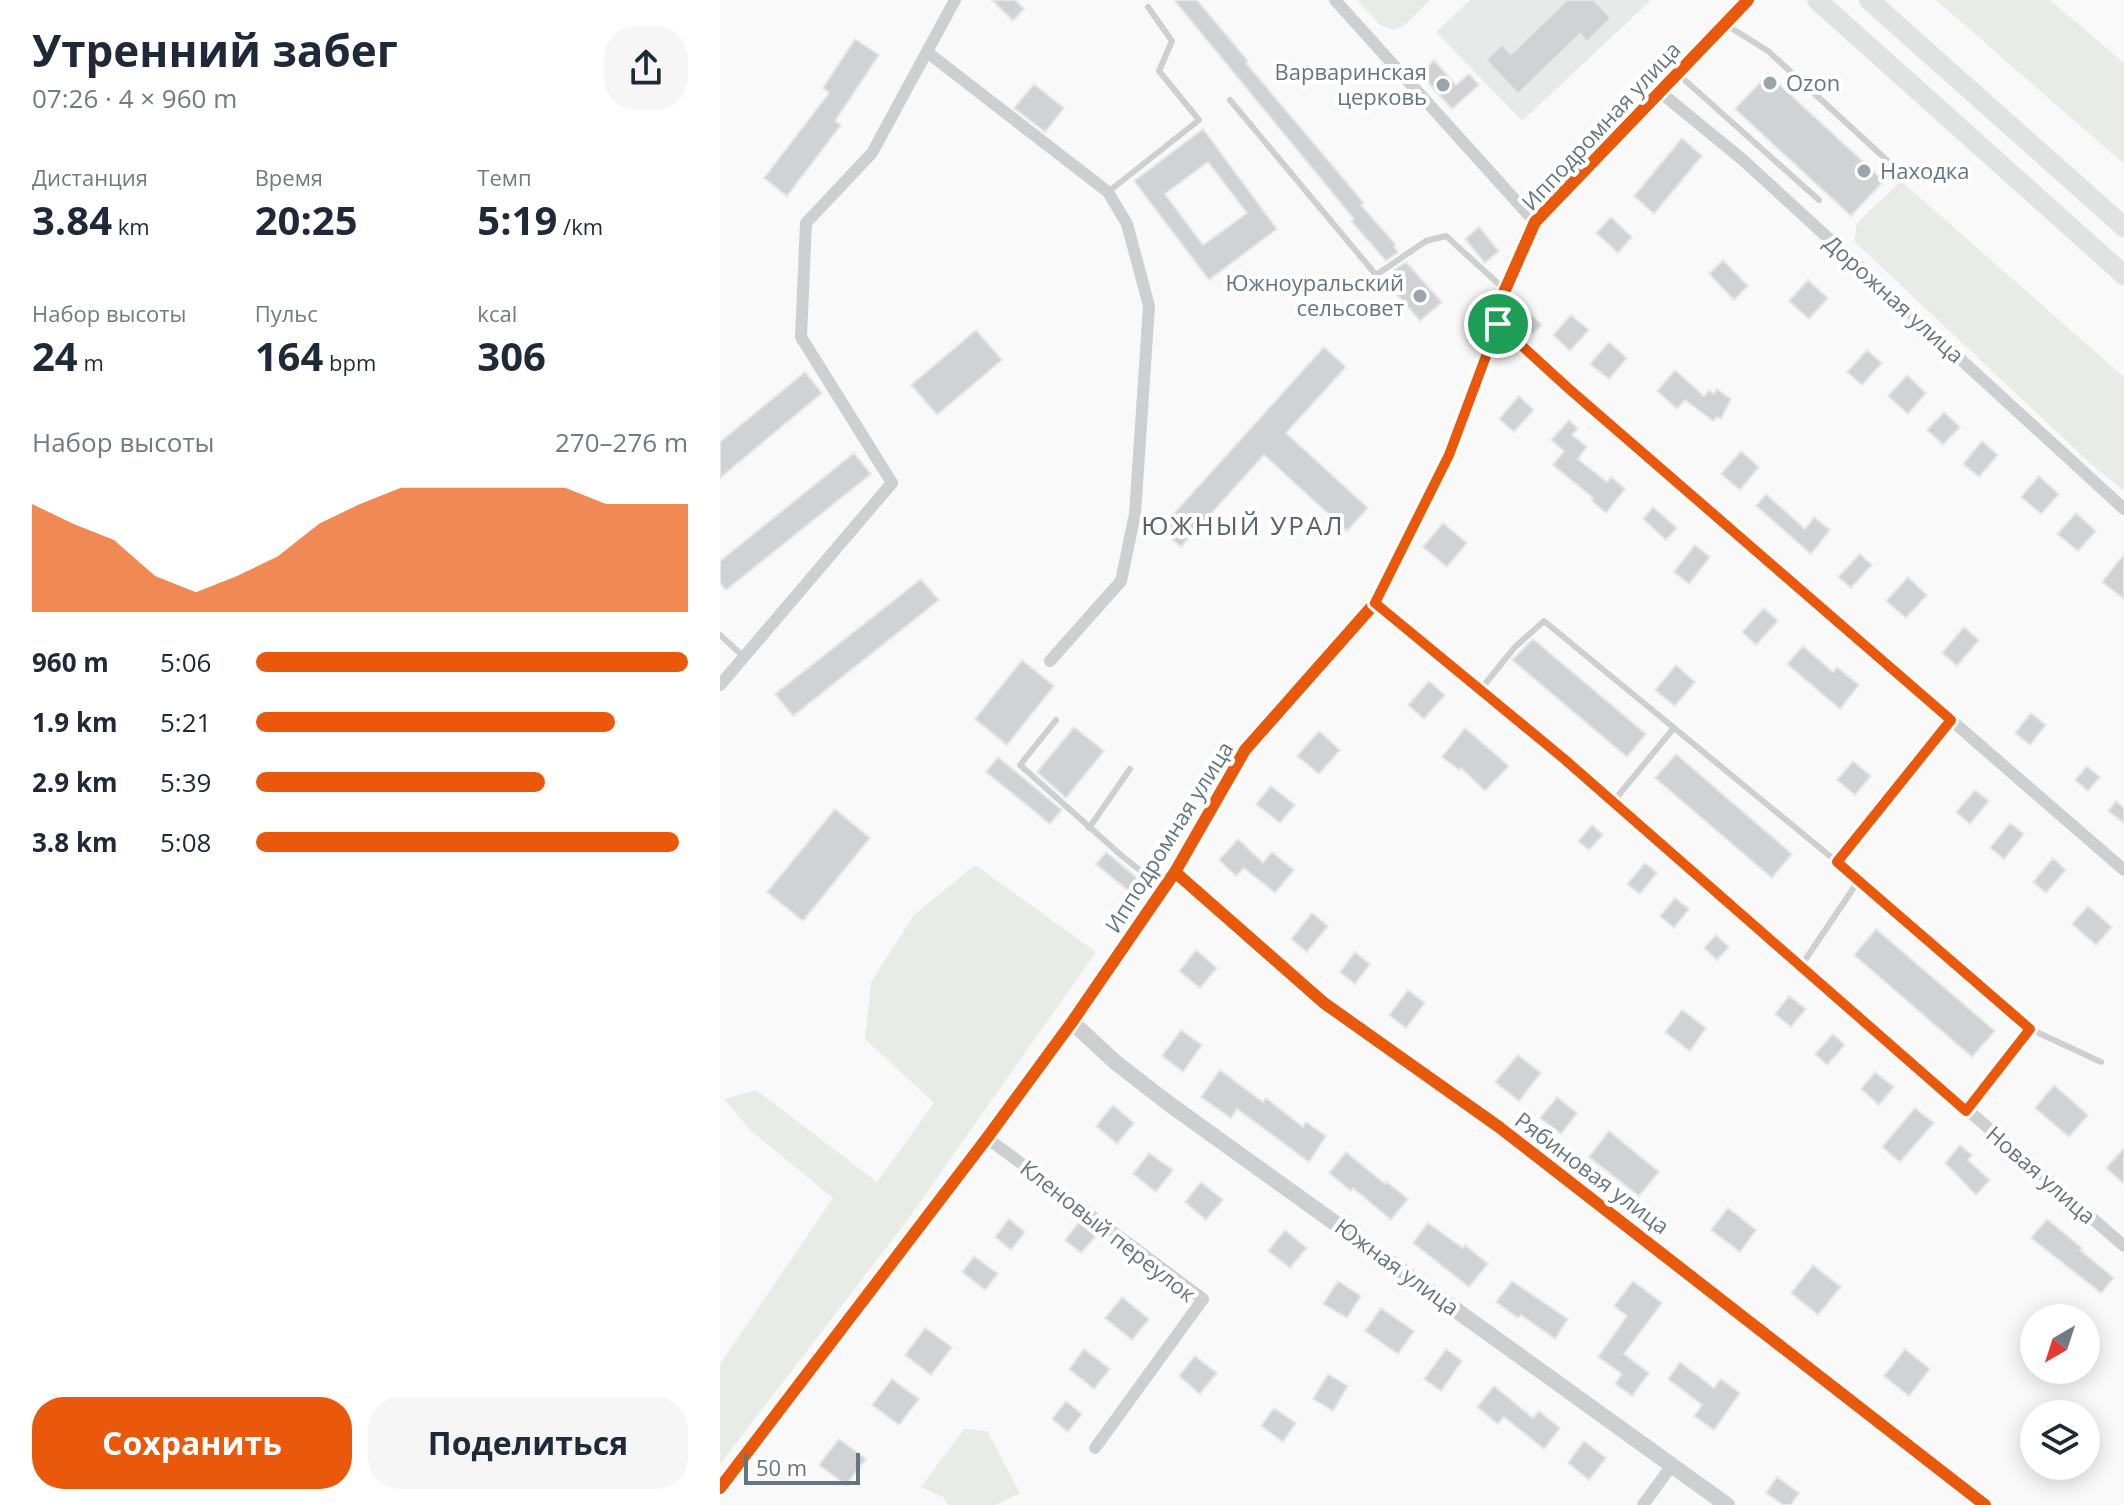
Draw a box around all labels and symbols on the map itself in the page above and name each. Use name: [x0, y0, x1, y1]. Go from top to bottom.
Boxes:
street label: Ипподромная улица: [1514, 35, 1686, 216]
place label: Варваринская церковь: [1275, 56, 1427, 111]
place label: Ozon: [1786, 67, 1840, 97]
marker: Ozon: [1761, 74, 1779, 92]
marker: Варваринская церковь: [1434, 76, 1452, 94]
place label: Находка: [1880, 155, 1969, 185]
marker: Находка: [1855, 162, 1873, 180]
street label: Дорожная улица: [1818, 227, 1971, 369]
place label: Южноуральский сельсовет: [1225, 267, 1404, 322]
marker: Южноуральский сельсовет: [1411, 287, 1429, 305]
pin: [1464, 290, 1532, 358]
district label: ЮЖНЫЙ УРАЛ: [1141, 507, 1345, 543]
street label: Ипподромная улица: [1097, 735, 1239, 938]
street label: Рябиновая улица: [1509, 1104, 1676, 1240]
street label: Новая улица: [1981, 1118, 2103, 1230]
street label: Кленовый переулок: [1015, 1152, 1203, 1309]
street label: Южная улица: [1329, 1211, 1466, 1321]
north arrow: [2020, 1304, 2100, 1384]
scale bar: [744, 1449, 860, 1485]

